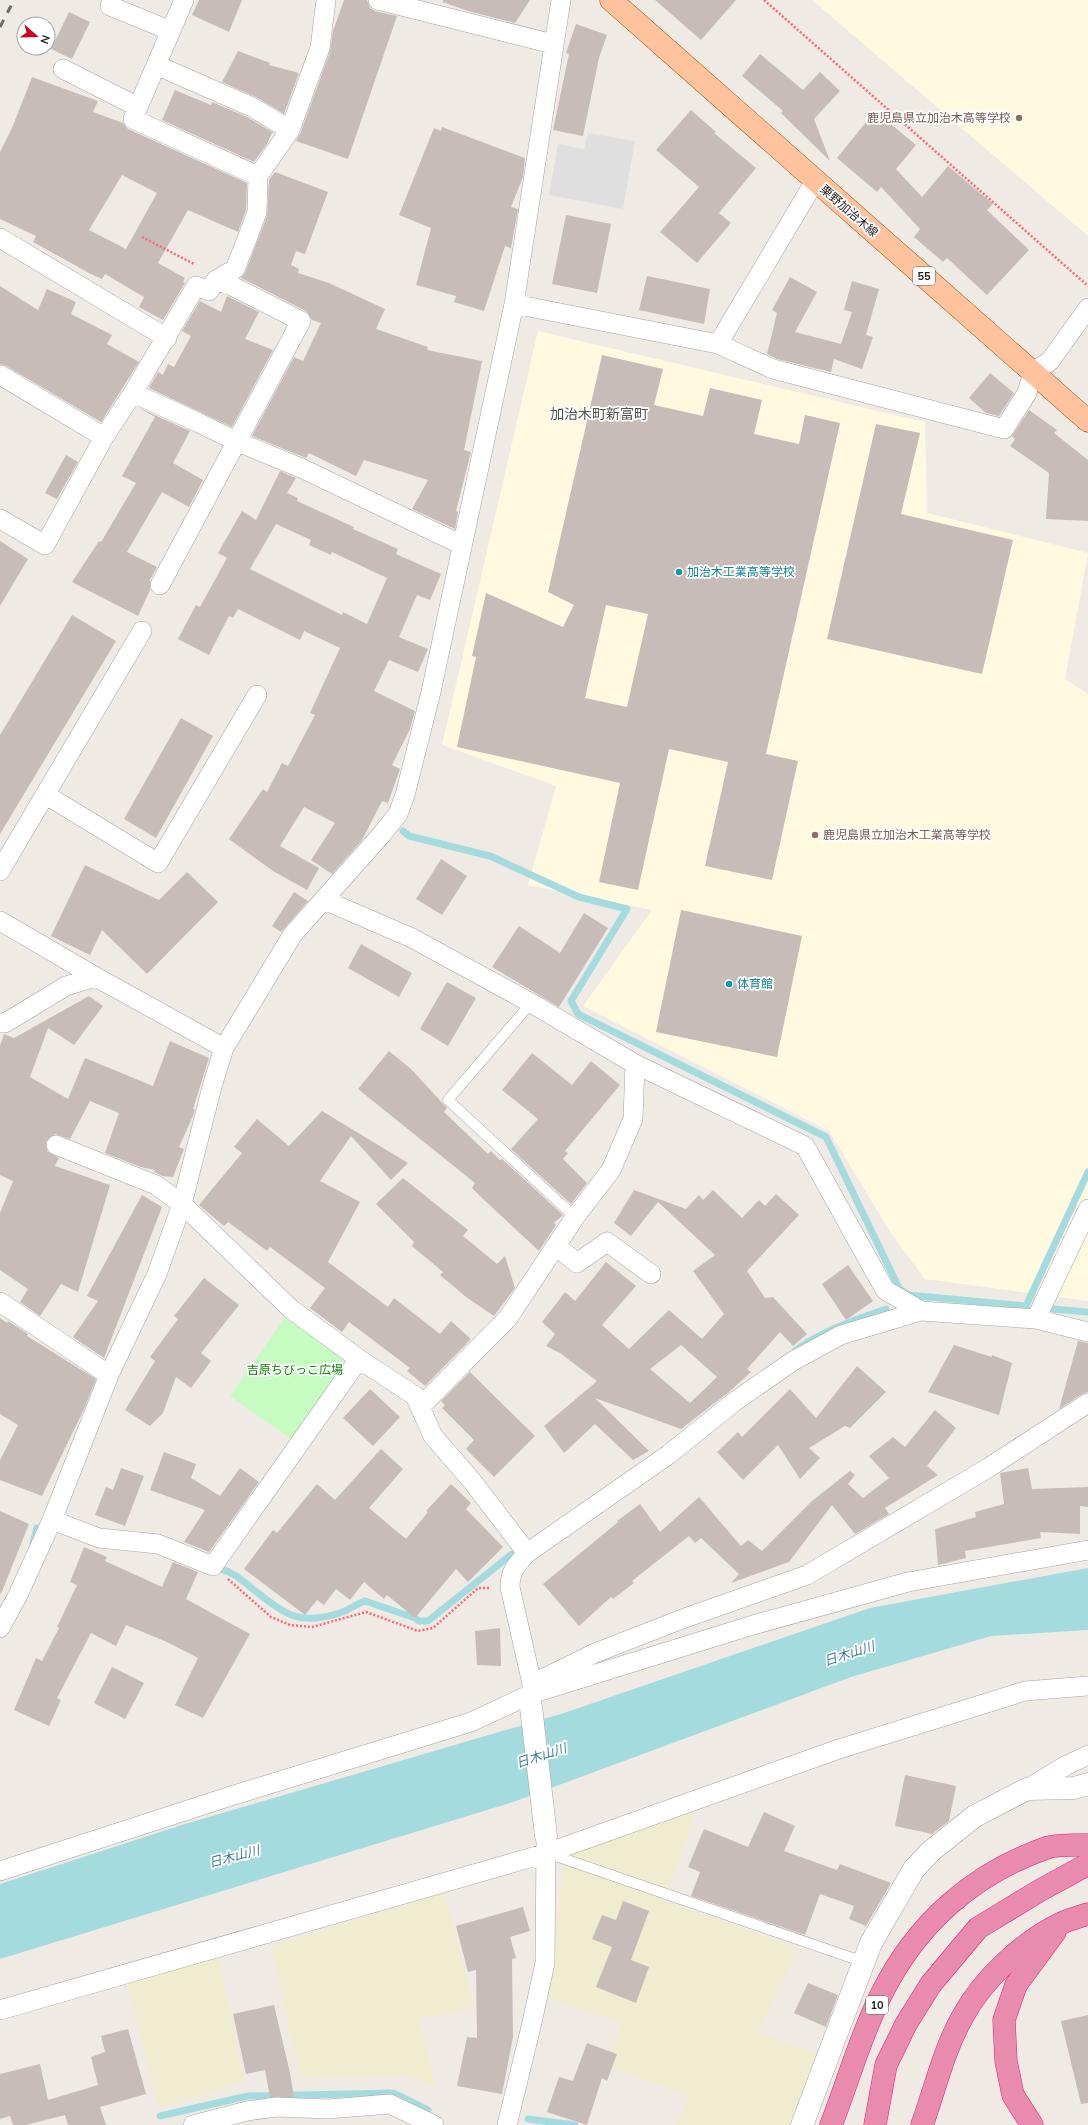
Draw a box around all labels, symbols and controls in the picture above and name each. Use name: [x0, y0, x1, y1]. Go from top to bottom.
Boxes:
north arrow: [16, 16, 56, 56]
text: N: [37, 33, 53, 46]
place label: 鹿児島県立加治木高等学校: [867, 110, 1011, 125]
marker: 鹿児島県立加治木高等学校: [1014, 113, 1024, 123]
street label: 栗野加治木線: [817, 181, 881, 240]
road number: 55: [913, 267, 935, 285]
district label: 加治木町新富町: [550, 405, 648, 423]
place label: 加治木工業高等学校: [687, 564, 795, 579]
marker: 加治木工業高等学校: [674, 567, 684, 577]
place label: 鹿児島県立加治木工業高等学校: [823, 827, 991, 842]
marker: 鹿児島県立加治木工業高等学校: [810, 830, 820, 840]
place label: 体育館: [737, 976, 773, 991]
marker: 体育館: [724, 979, 734, 989]
park label: 吉原ちびっこ広場: [247, 1362, 343, 1377]
water label: 日木山川: [822, 1637, 878, 1669]
water label: 日木山川: [514, 1739, 570, 1771]
water label: 日木山川: [207, 1841, 263, 1870]
road number: 10: [866, 1996, 888, 2014]

